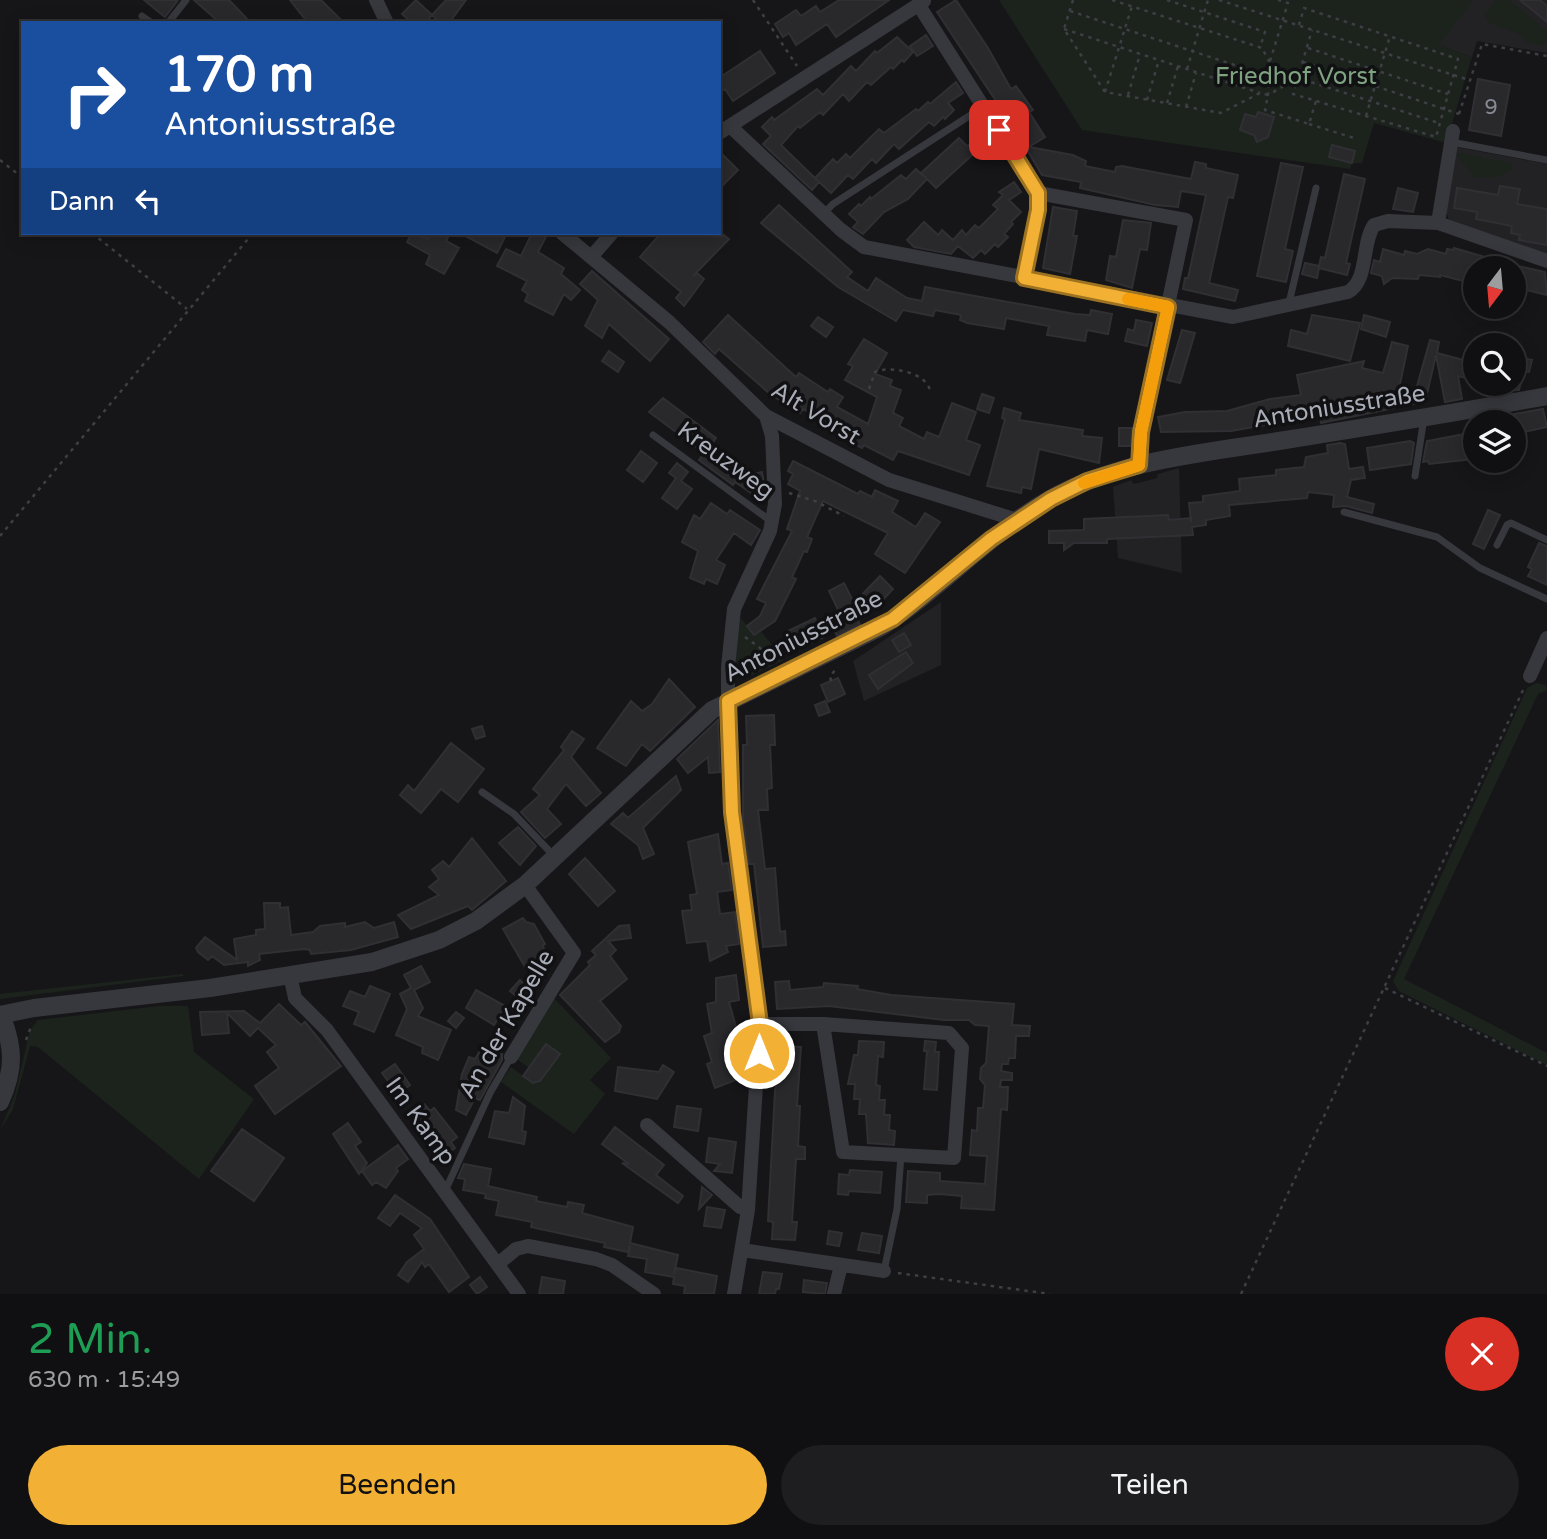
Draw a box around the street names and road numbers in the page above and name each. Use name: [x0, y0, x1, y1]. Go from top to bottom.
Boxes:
street label: Alt Vorst: [766, 376, 866, 451]
street label: Antoniusstraße: [1251, 379, 1427, 434]
street label: Kreuzweg: [672, 416, 780, 505]
street label: Antoniusstraße: [719, 584, 887, 689]
street label: An der Kapelle: [452, 945, 561, 1104]
street label: Im Kamp: [379, 1072, 462, 1171]

